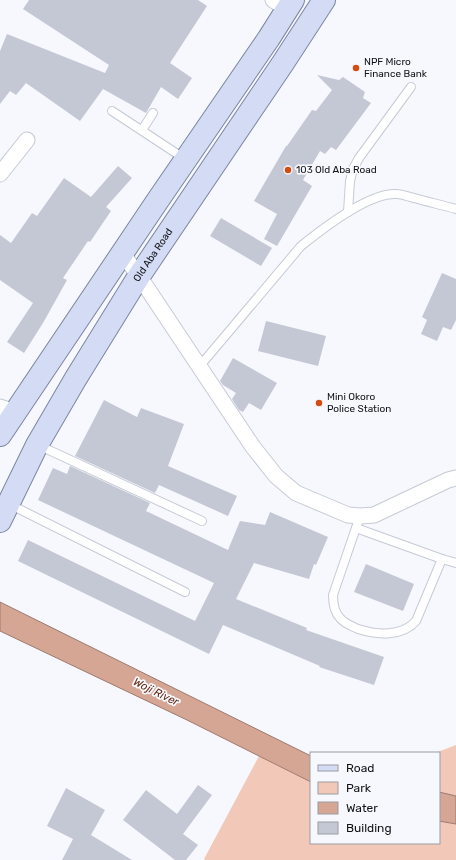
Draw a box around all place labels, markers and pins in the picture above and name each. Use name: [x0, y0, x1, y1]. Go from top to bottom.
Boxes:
place label: NPF Micro Finance Bank: [364, 56, 428, 80]
marker: NPF Micro Finance Bank: [351, 63, 361, 73]
place label: 103 Old Aba Road: [296, 164, 377, 176]
marker: 103 Old Aba Road: [283, 165, 293, 175]
place label: Mini Okoro Police Station: [327, 391, 391, 415]
marker: Mini Okoro Police Station: [314, 398, 324, 408]

